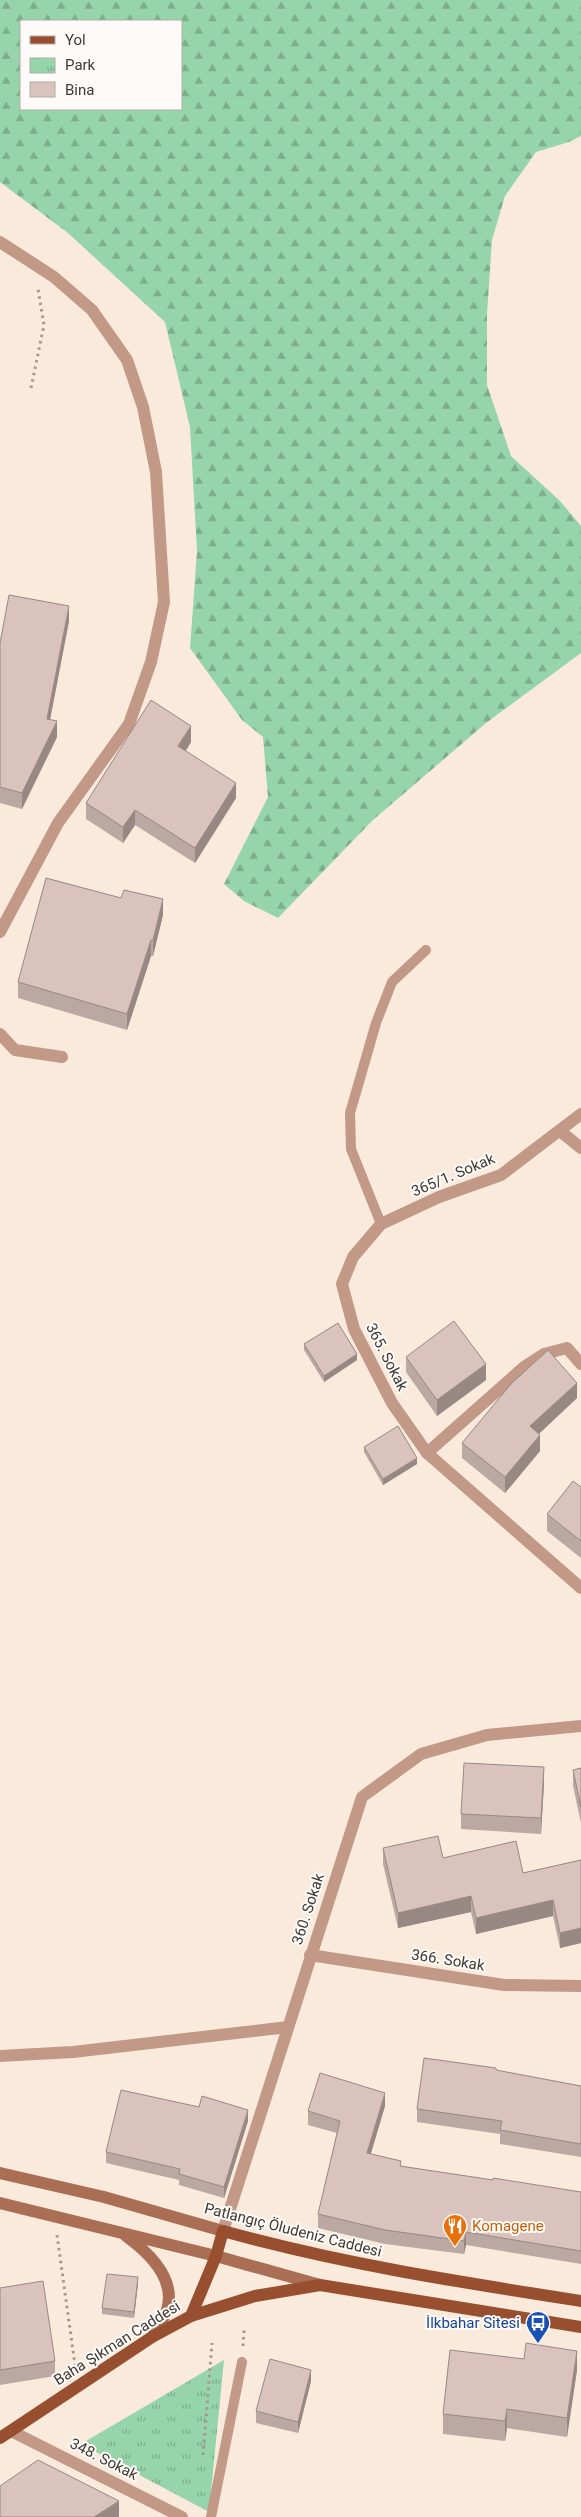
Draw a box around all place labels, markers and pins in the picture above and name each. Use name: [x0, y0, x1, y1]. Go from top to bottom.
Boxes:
restaurant icon: Komagene: [442, 2213, 468, 2247]
place label: Komagene: [472, 2217, 544, 2235]
bus stop icon: İlkbahar Sitesi: [525, 2310, 551, 2344]
place label: İlkbahar Sitesi: [426, 2314, 520, 2332]

